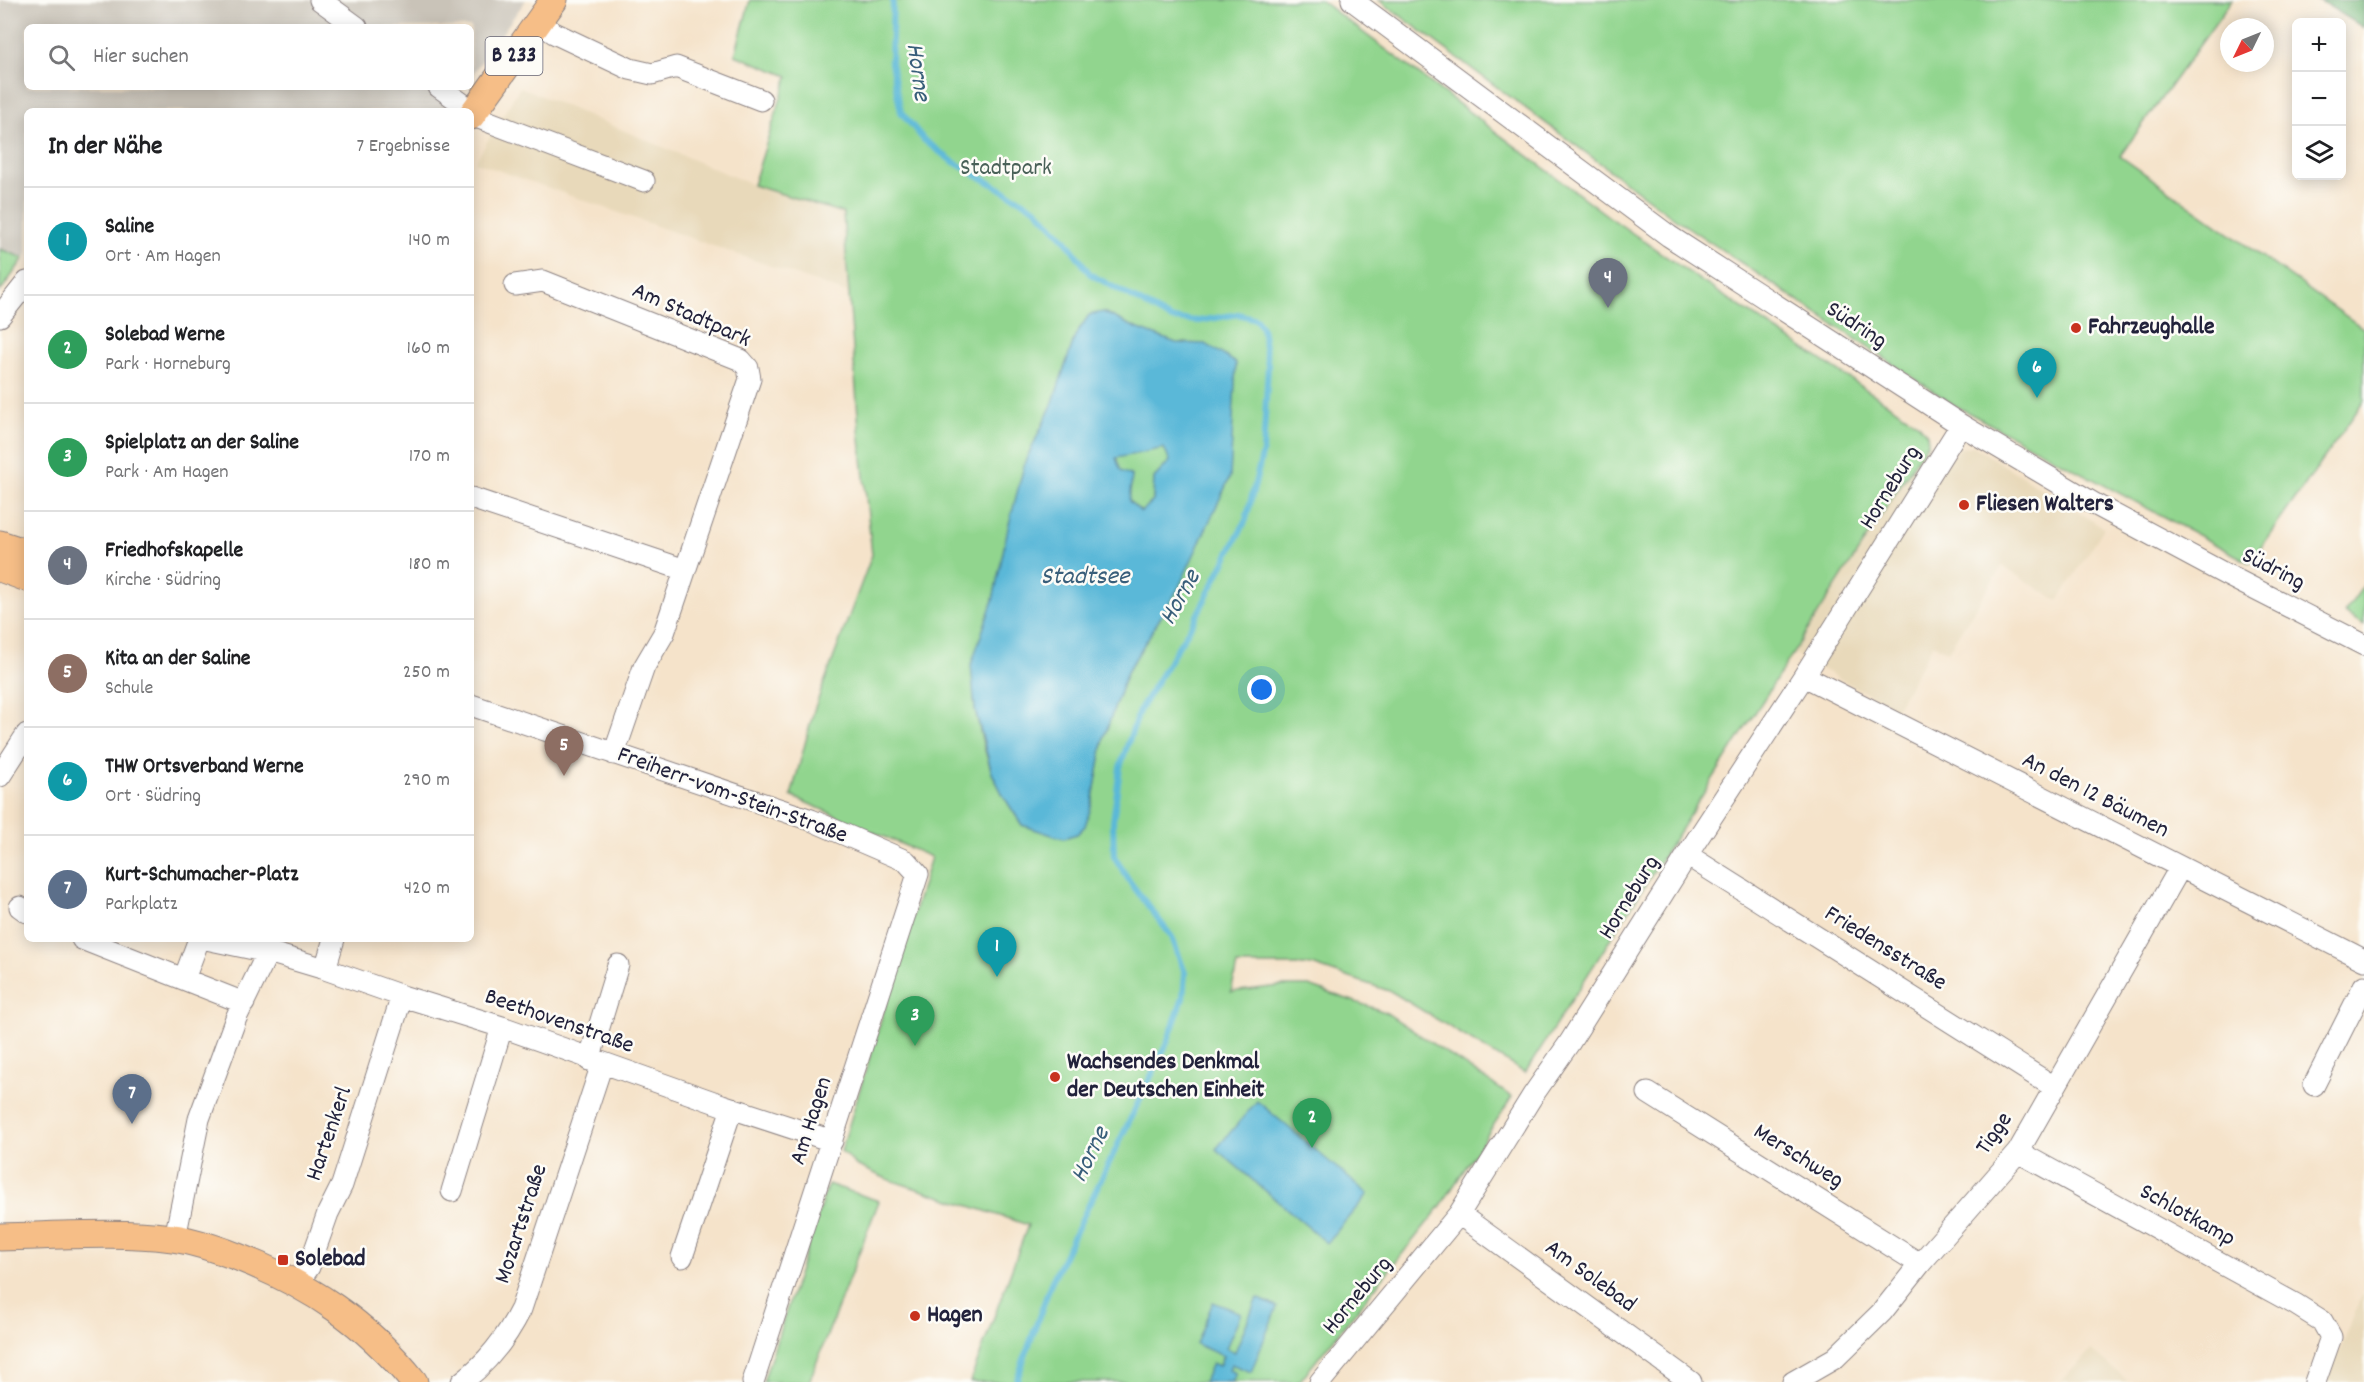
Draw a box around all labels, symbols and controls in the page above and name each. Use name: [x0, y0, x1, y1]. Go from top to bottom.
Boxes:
north arrow: [2220, 18, 2274, 72]
map controls: [2292, 18, 2346, 180]
button: +: [2292, 18, 2346, 72]
search box: [24, 24, 474, 90]
road number: B 233: [486, 37, 542, 75]
icon: search: [45, 41, 78, 74]
water label: Horne: [895, 41, 940, 105]
text: Hier suchen: [93, 42, 189, 73]
button: −: [2292, 72, 2346, 126]
button: layers: [2292, 126, 2346, 180]
text: In der Nähe: [48, 129, 162, 166]
text: 7 Ergebnisse: [357, 133, 450, 161]
park label: Stadtpark: [960, 152, 1052, 186]
text: Saline: [105, 212, 154, 243]
text: 1: [65, 227, 70, 255]
text: 140 m: [408, 227, 450, 255]
text: Ort · Am Hagen: [105, 243, 221, 271]
pin: 4: [1588, 258, 1628, 308]
street label: Am Stadtpark: [626, 275, 756, 357]
street label: Südring: [1819, 293, 1893, 359]
place label: Fahrzeughalle: [2088, 311, 2215, 345]
text: Solebad Werne: [105, 320, 225, 351]
marker: Fahrzeughalle: [2069, 321, 2083, 335]
text: 2: [63, 335, 72, 363]
text: 160 m: [407, 335, 450, 363]
pin: 6: [2018, 348, 2056, 398]
text: Park · Horneburg: [105, 351, 231, 379]
text: Spielplatz an der Saline: [105, 428, 299, 459]
street label: Horneburg: [1852, 439, 1930, 537]
text: 3: [63, 443, 72, 471]
text: 170 m: [409, 443, 450, 471]
text: Park · Am Hagen: [105, 459, 228, 487]
place label: Fliesen Walters: [1976, 488, 2114, 522]
marker: Fliesen Walters: [1957, 498, 1971, 512]
text: Friedhofskapelle: [105, 536, 243, 567]
street label: Südring: [2235, 540, 2311, 600]
text: 4: [63, 551, 72, 579]
text: 180 m: [408, 551, 450, 579]
water label: Stadtsee: [1041, 559, 1131, 596]
water label: Horne: [1151, 562, 1212, 632]
text: Kirche · Südring: [105, 567, 221, 595]
text: Kita an der Saline: [105, 644, 251, 675]
text: 5: [63, 659, 72, 687]
text: 250 m: [403, 659, 450, 687]
text: Schule: [105, 675, 153, 703]
your location: [1247, 675, 1276, 704]
pin: 5: [544, 726, 584, 776]
street label: Freiherr-vom-Stein-Straße: [612, 739, 852, 853]
street label: An den 12 Bäumen: [2015, 744, 2175, 848]
text: THW Ortsverband Werne: [105, 752, 304, 783]
text: 6: [63, 767, 72, 795]
text: 290 m: [403, 767, 450, 795]
text: Ort · Südring: [105, 783, 201, 811]
street label: Horneburg: [1591, 849, 1669, 947]
text: Kurt-Schumacher-Platz: [105, 860, 298, 891]
text: 7: [64, 875, 71, 903]
text: 420 m: [404, 875, 450, 903]
text: Parkplatz: [105, 891, 177, 919]
street label: Friedensstraße: [1817, 898, 1953, 1000]
pin: 1: [978, 928, 1016, 977]
street label: Beethovenstraße: [480, 981, 638, 1063]
pin: 3: [896, 996, 934, 1046]
place label: Wachsendes Denkmal der Deutschen Einheit: [1067, 1046, 1265, 1108]
marker: Wachsendes Denkmal der Deutschen Einheit: [1048, 1070, 1062, 1084]
street label: Am Hagen: [782, 1073, 842, 1169]
pin: 7: [112, 1074, 152, 1124]
street label: Hartenkerl: [298, 1082, 362, 1186]
pin: 2: [1292, 1098, 1332, 1148]
street label: Tigge: [1968, 1106, 2022, 1162]
street label: Merschweg: [1746, 1116, 1850, 1198]
water label: Horne: [1062, 1119, 1121, 1189]
street label: Mozartstraße: [487, 1160, 557, 1288]
street label: Schlotkamp: [2133, 1176, 2241, 1256]
street label: Am Solebad: [1537, 1232, 1643, 1322]
place label: Solebad: [295, 1243, 365, 1277]
street label: Horneburg: [1315, 1249, 1401, 1343]
marker: Solebad: [276, 1253, 290, 1267]
place label: Hagen: [927, 1299, 983, 1333]
marker: Hagen: [908, 1309, 922, 1323]

